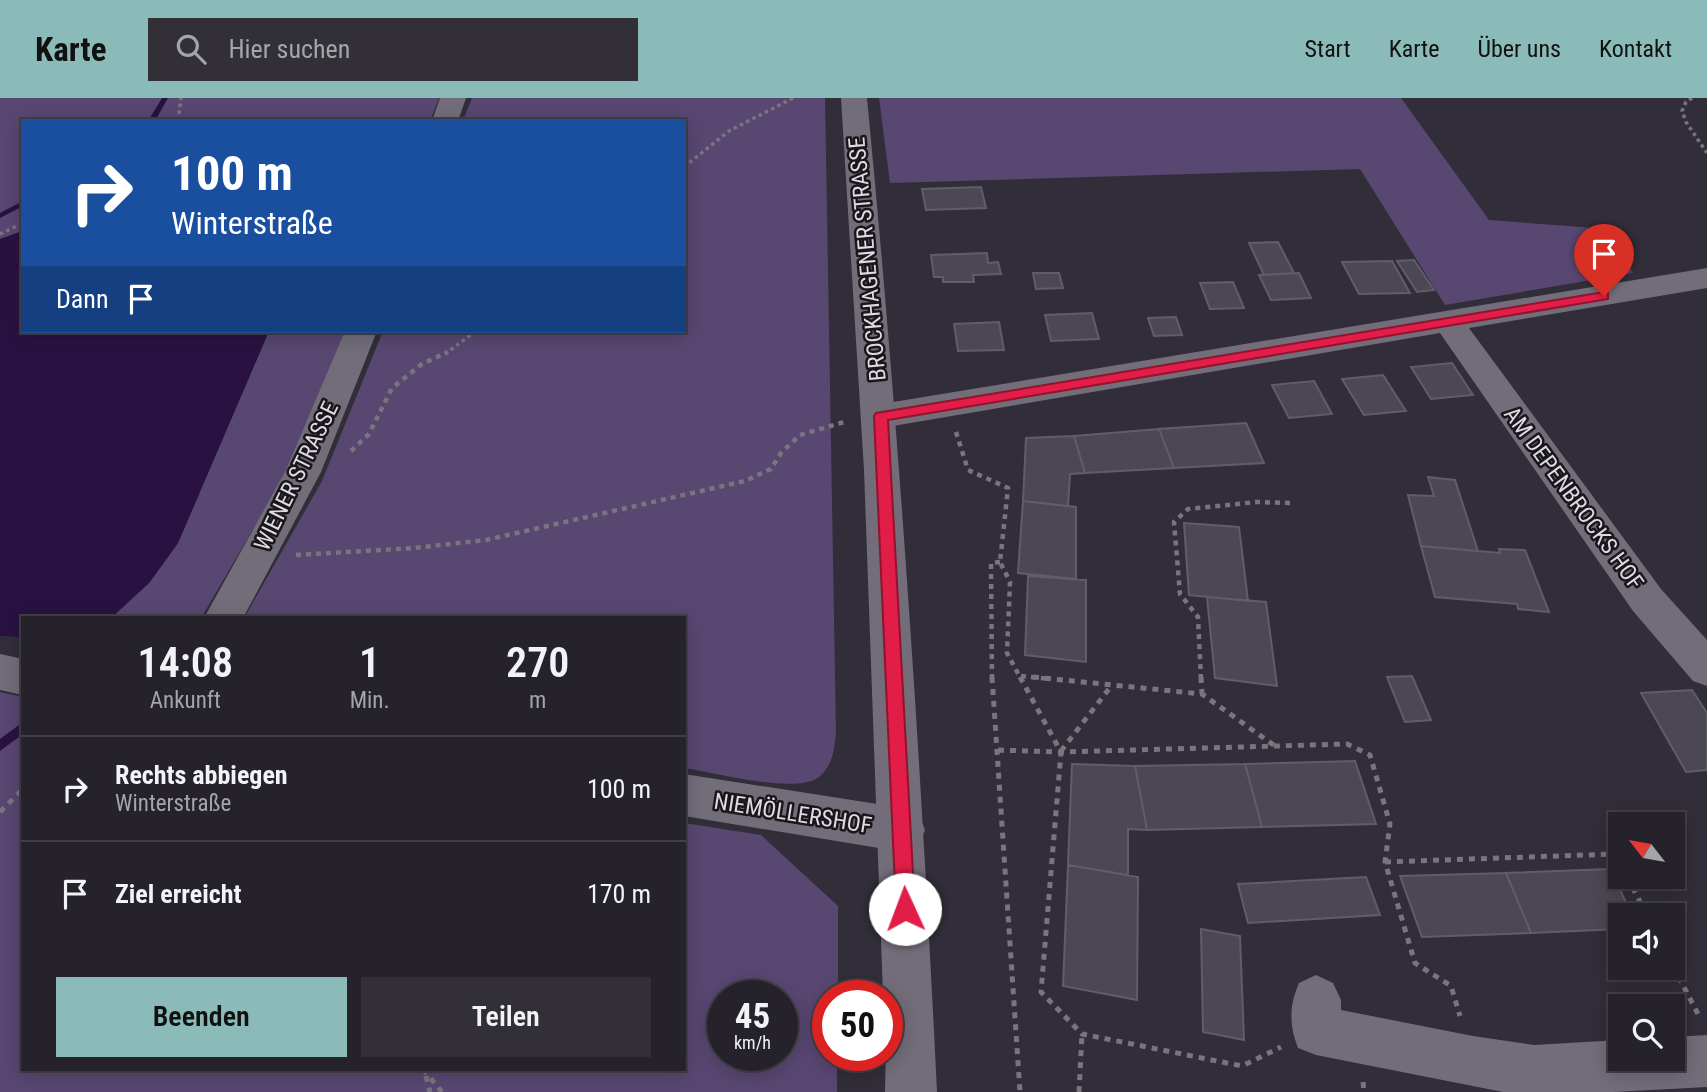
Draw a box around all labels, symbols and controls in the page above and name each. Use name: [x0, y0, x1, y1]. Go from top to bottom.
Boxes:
search box: [148, 18, 638, 81]
text: Karte: [35, 30, 106, 69]
icon: search: [172, 30, 210, 68]
text: Hier suchen: [228, 34, 350, 64]
text: Start: [1305, 35, 1351, 63]
text: Karte: [1389, 35, 1439, 63]
text: Über uns: [1477, 35, 1561, 63]
text: Kontakt: [1599, 35, 1672, 63]
street label: BROCKHAGENER STRASSE: [843, 136, 892, 382]
text: 100 m: [171, 145, 293, 202]
icon: right: [56, 147, 147, 238]
text: Winterstraße: [171, 204, 333, 242]
pin: [1574, 224, 1634, 296]
icon: arrive: [1585, 235, 1623, 273]
icon: arrive: [122, 280, 160, 318]
text: Dann: [56, 284, 108, 314]
street label: WIENER STRASSE: [249, 397, 344, 555]
street label: AM DEPENBROCKS HOF: [1498, 402, 1649, 595]
text: 14:08: [138, 638, 233, 687]
text: 1: [359, 638, 380, 687]
text: 270: [506, 638, 569, 687]
text: Ankunft: [150, 687, 221, 714]
text: Min.: [350, 687, 390, 714]
text: m: [529, 687, 546, 714]
text: Rechts abbiegen: [115, 760, 288, 790]
icon: right: [56, 770, 94, 808]
text: 100 m: [587, 774, 651, 804]
street label: NIEMÖLLERSHOF: [712, 787, 874, 839]
text: Winterstraße: [115, 790, 231, 817]
north arrow: [1608, 812, 1685, 889]
map controls: [1608, 812, 1685, 1071]
position arrow: [868, 872, 942, 946]
icon: arrive: [56, 875, 94, 913]
text: Ziel erreicht: [115, 879, 241, 909]
text: 170 m: [587, 879, 651, 909]
button: sound: [1608, 903, 1685, 980]
button: Beenden: [56, 977, 347, 1057]
button: Teilen: [361, 977, 651, 1057]
speed limit sign: 50: [812, 980, 903, 1071]
button: search: [1608, 994, 1685, 1071]
text: 45: [735, 996, 770, 1037]
text: km/h: [734, 1032, 771, 1053]

